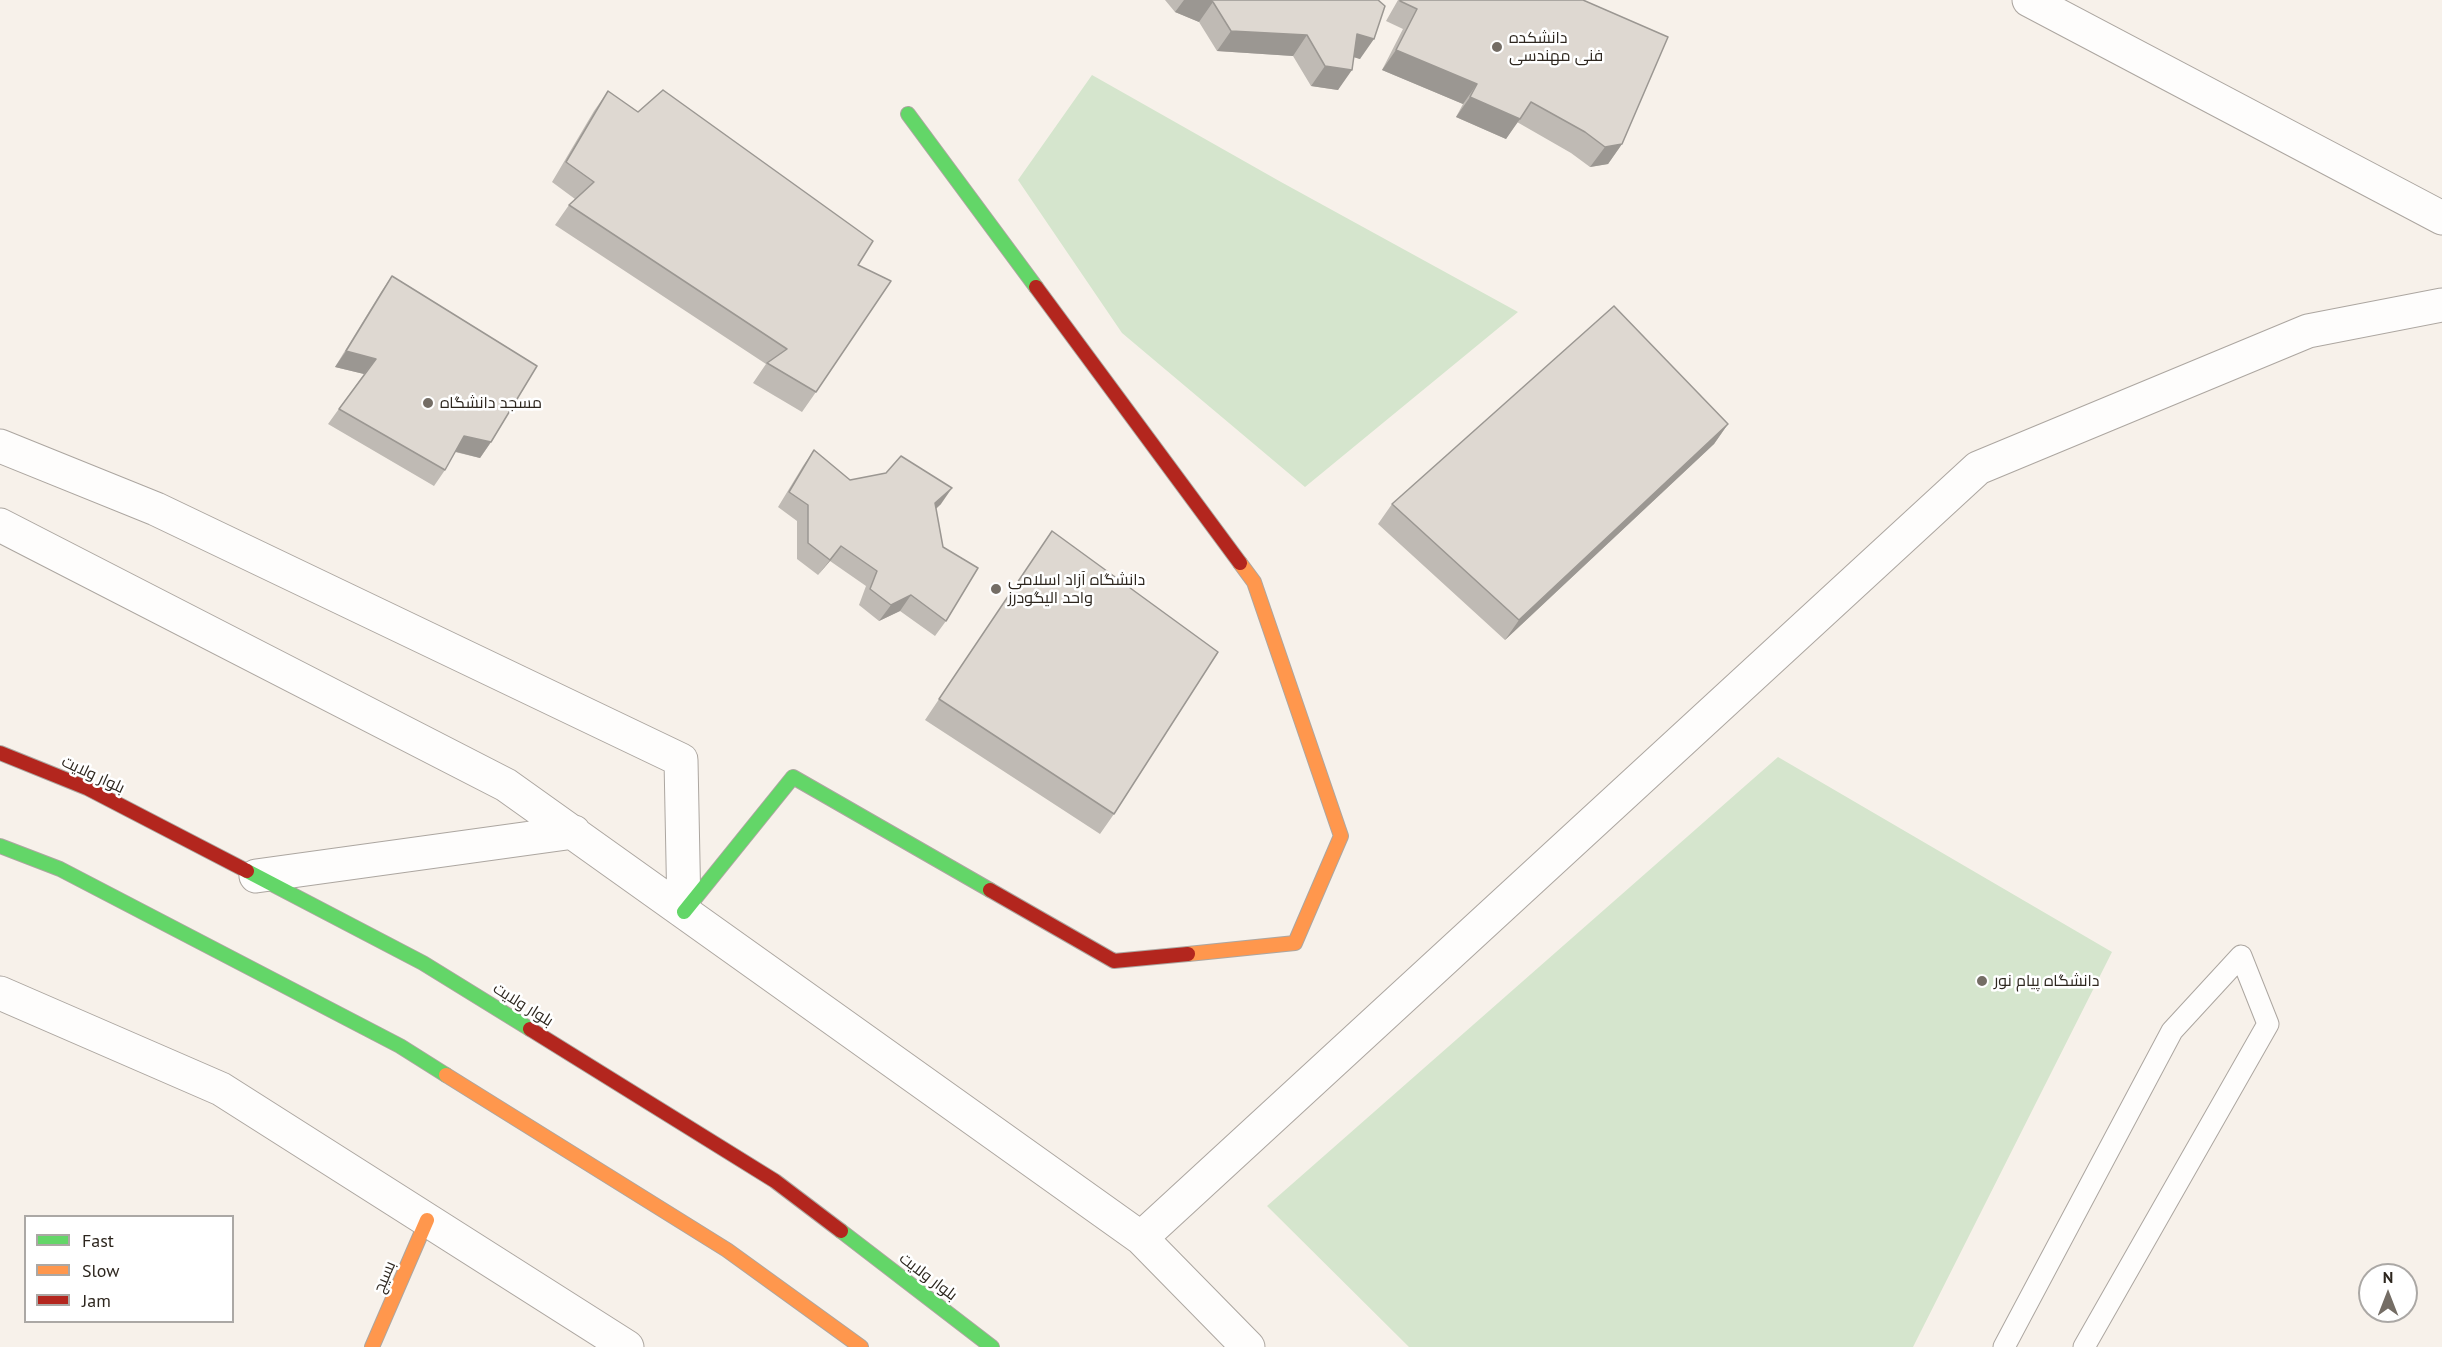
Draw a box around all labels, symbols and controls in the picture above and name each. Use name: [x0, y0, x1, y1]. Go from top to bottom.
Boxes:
place label: دانشکده فنی مهندسی: [1509, 28, 1603, 66]
marker: دانشکده فنی مهندسی: [1490, 40, 1504, 54]
place label: مسجد دانشگاه: [440, 393, 542, 413]
marker: مسجد دانشگاه: [421, 396, 435, 410]
place label: دانشگاه آزاد اسلامی واحد الیگودرز: [1008, 570, 1145, 608]
marker: دانشگاه آزاد اسلامی واحد الیگودرز: [989, 582, 1003, 596]
street label: بلوار ولایت: [58, 752, 128, 798]
place label: دانشگاه پیام نور: [1994, 971, 2099, 991]
marker: دانشگاه پیام نور: [1975, 974, 1989, 988]
street label: بلوار ولایت: [489, 979, 557, 1031]
legend: [24, 1215, 234, 1323]
text: Fast: [82, 1229, 114, 1252]
street label: بلوار ولایت: [895, 1249, 961, 1305]
street label: بسیج: [370, 1258, 400, 1296]
text: Slow: [82, 1259, 120, 1282]
north arrow: [2358, 1263, 2418, 1323]
text: N: [2383, 1267, 2393, 1287]
text: Jam: [82, 1289, 111, 1312]

